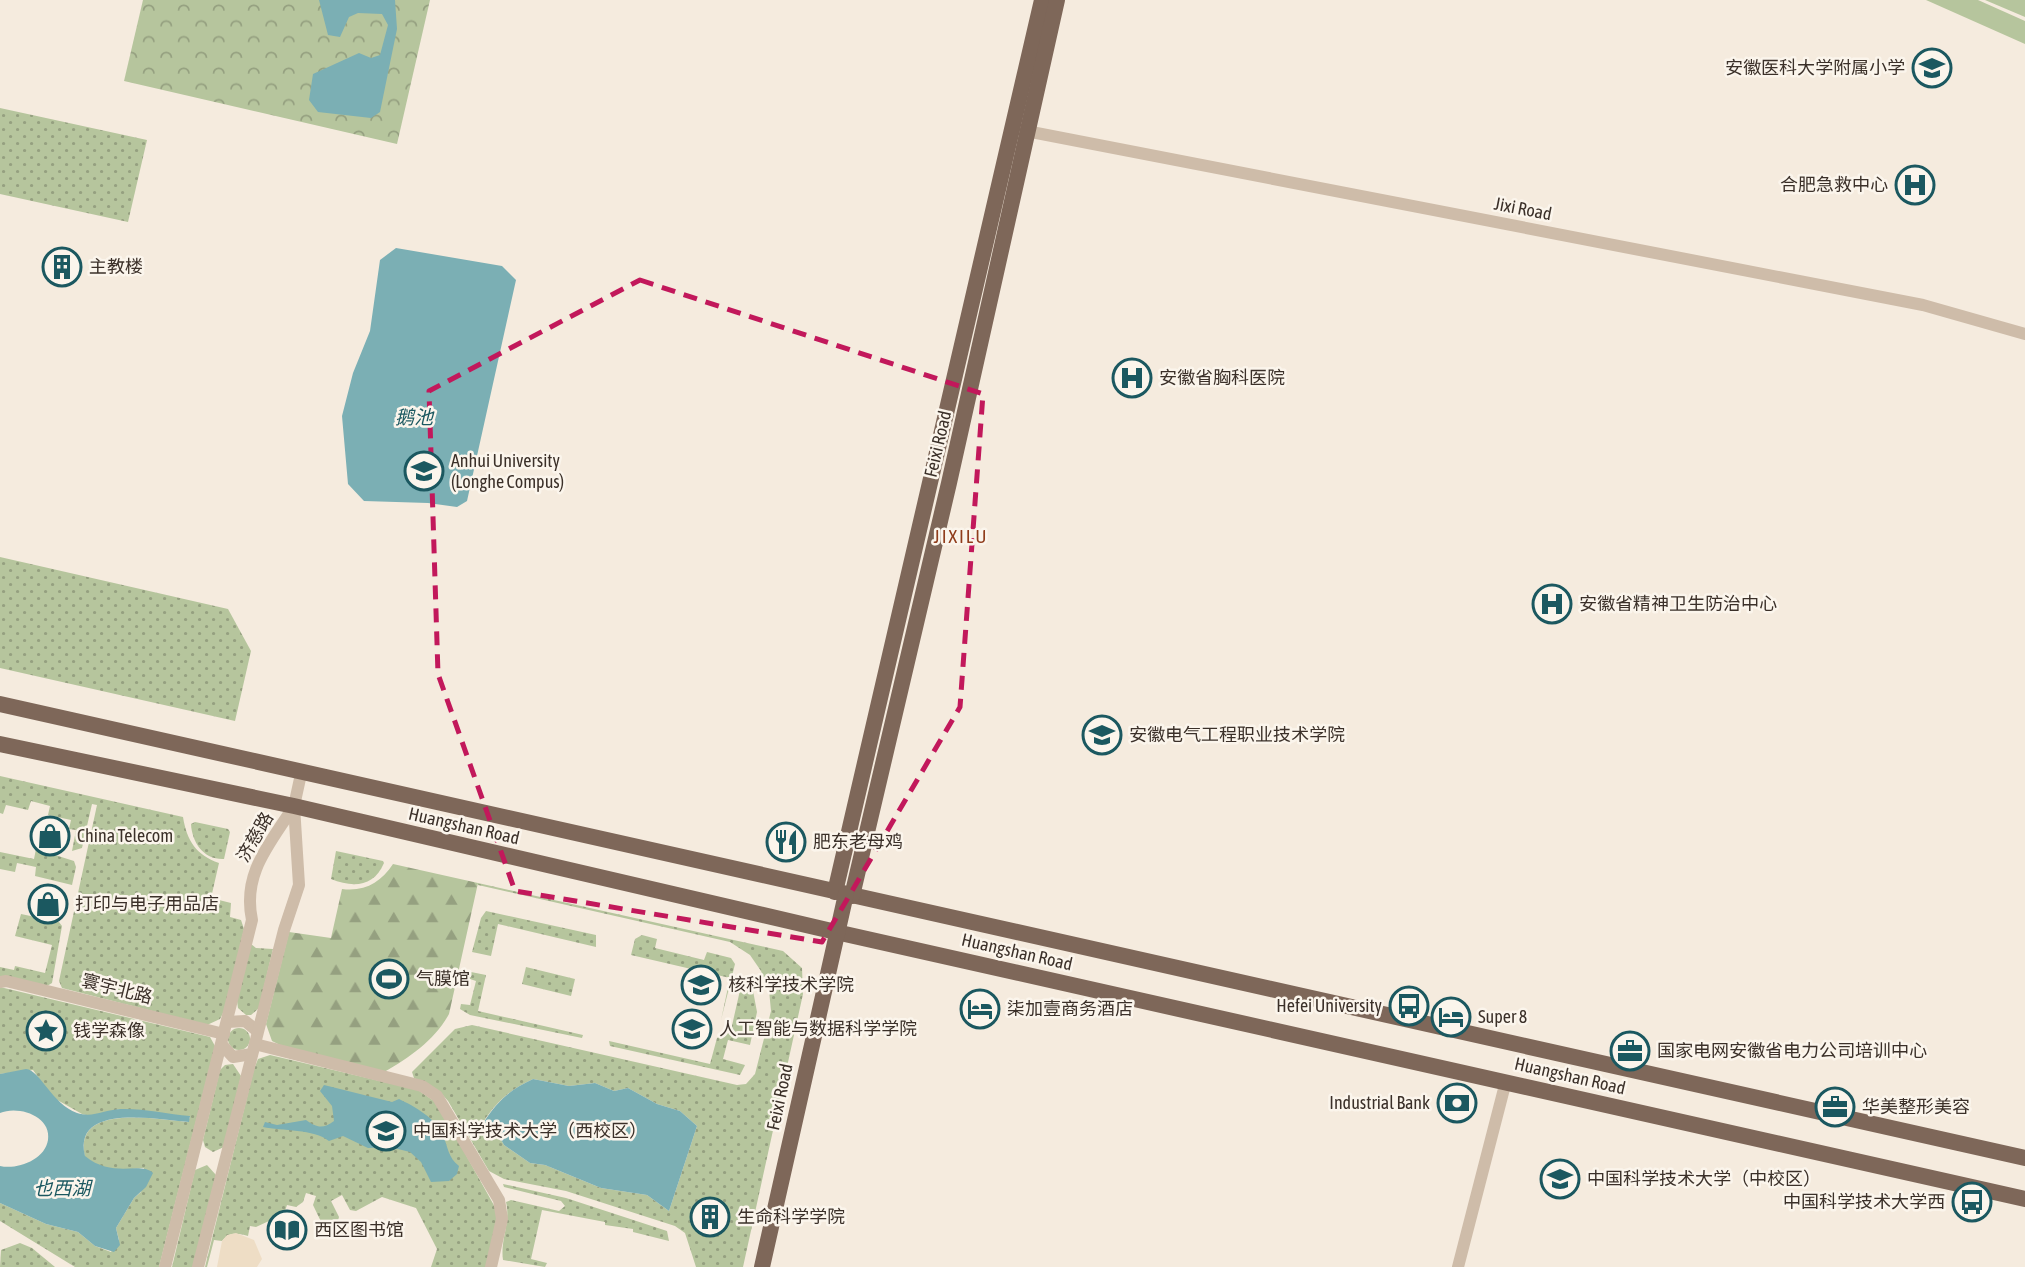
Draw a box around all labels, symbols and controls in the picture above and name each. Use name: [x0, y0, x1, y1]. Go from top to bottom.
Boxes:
school or university icon: 安徽医科大学附属小学: [1911, 47, 1953, 89]
place label: 安徽医科大学附属小学: [1725, 57, 1905, 78]
hospital icon: 合肥急救中心: [1894, 164, 1936, 206]
place label: 合肥急救中心: [1780, 174, 1888, 195]
street label: Jixi Road: [1493, 193, 1554, 224]
building icon: 主教楼: [41, 246, 83, 288]
place label: 主教楼: [89, 256, 143, 277]
hospital icon: 安徽省胸科医院: [1111, 357, 1153, 399]
place label: 安徽省胸科医院: [1159, 367, 1285, 388]
water label: 鹅池: [395, 406, 435, 428]
street label: Feixi Road: [920, 409, 955, 479]
school or university icon: Anhui University (Longhe Compus): [403, 450, 445, 492]
place label: Anhui University (Longhe Compus): [451, 450, 564, 492]
district label: JIXILU: [934, 525, 988, 547]
hospital icon: 安徽省精神卫生防治中心: [1531, 583, 1573, 625]
place label: 安徽省精神卫生防治中心: [1579, 593, 1777, 614]
school or university icon: 安徽电气工程职业技术学院: [1081, 714, 1123, 756]
place label: 安徽电气工程职业技术学院: [1129, 724, 1345, 745]
street label: Huangshan Road: [407, 803, 522, 848]
street label: 济慈路: [232, 808, 277, 865]
shop icon: China Telecom: [29, 815, 71, 857]
restaurant icon: 肥东老母鸡: [765, 821, 807, 863]
place label: China Telecom: [77, 825, 173, 846]
place label: 肥东老母鸡: [813, 831, 903, 852]
shop icon: 打印与电子用品店: [27, 883, 69, 925]
place label: 打印与电子用品店: [75, 893, 219, 914]
street label: Huangshan Road: [960, 929, 1075, 974]
sports icon: 气膜馆: [368, 958, 410, 1000]
school or university icon: 核科学技术学院: [680, 964, 722, 1006]
place label: 气膜馆: [416, 968, 470, 989]
street label: 寰宇北路: [80, 970, 155, 1007]
place label: 核科学技术学院: [728, 974, 854, 995]
bus stop icon: Hefei University: [1388, 985, 1430, 1027]
hotel icon: 柒加壹商务酒店: [959, 988, 1001, 1030]
place label: Hefei University: [1276, 995, 1382, 1016]
hotel icon: Super 8: [1430, 996, 1472, 1038]
place label: 柒加壹商务酒店: [1007, 998, 1133, 1019]
place label: Super 8: [1478, 1006, 1527, 1027]
school or university icon: 人工智能与数据科学学院: [671, 1008, 713, 1050]
place icon: 钱学森像: [25, 1010, 67, 1052]
place label: 人工智能与数据科学学院: [719, 1018, 917, 1039]
place label: 钱学森像: [73, 1020, 145, 1041]
office icon: 国家电网安徽省电力公司培训中心: [1609, 1030, 1651, 1072]
place label: 国家电网安徽省电力公司培训中心: [1657, 1040, 1927, 1061]
street label: Huangshan Road: [1513, 1053, 1628, 1098]
street label: Feixi Road: [762, 1062, 797, 1132]
bank icon: Industrial Bank: [1436, 1082, 1478, 1124]
office icon: 华美整形美容: [1814, 1086, 1856, 1128]
place label: Industrial Bank: [1329, 1092, 1430, 1113]
place label: 华美整形美容: [1862, 1096, 1970, 1117]
school or university icon: 中国科学技术大学（西校区）: [365, 1110, 407, 1152]
place label: 中国科学技术大学（西校区）: [413, 1120, 647, 1141]
school or university icon: 中国科学技术大学（中校区）: [1539, 1158, 1581, 1200]
place label: 中国科学技术大学（中校区）: [1587, 1168, 1821, 1189]
water label: 也西湖: [33, 1177, 93, 1199]
bus stop icon: 中国科学技术大学西: [1951, 1181, 1993, 1223]
place label: 中国科学技术大学西: [1783, 1191, 1945, 1212]
building icon: 生命科学学院: [689, 1196, 731, 1238]
place label: 生命科学学院: [737, 1206, 845, 1227]
library icon: 西区图书馆: [266, 1209, 308, 1251]
place label: 西区图书馆: [314, 1219, 404, 1240]

